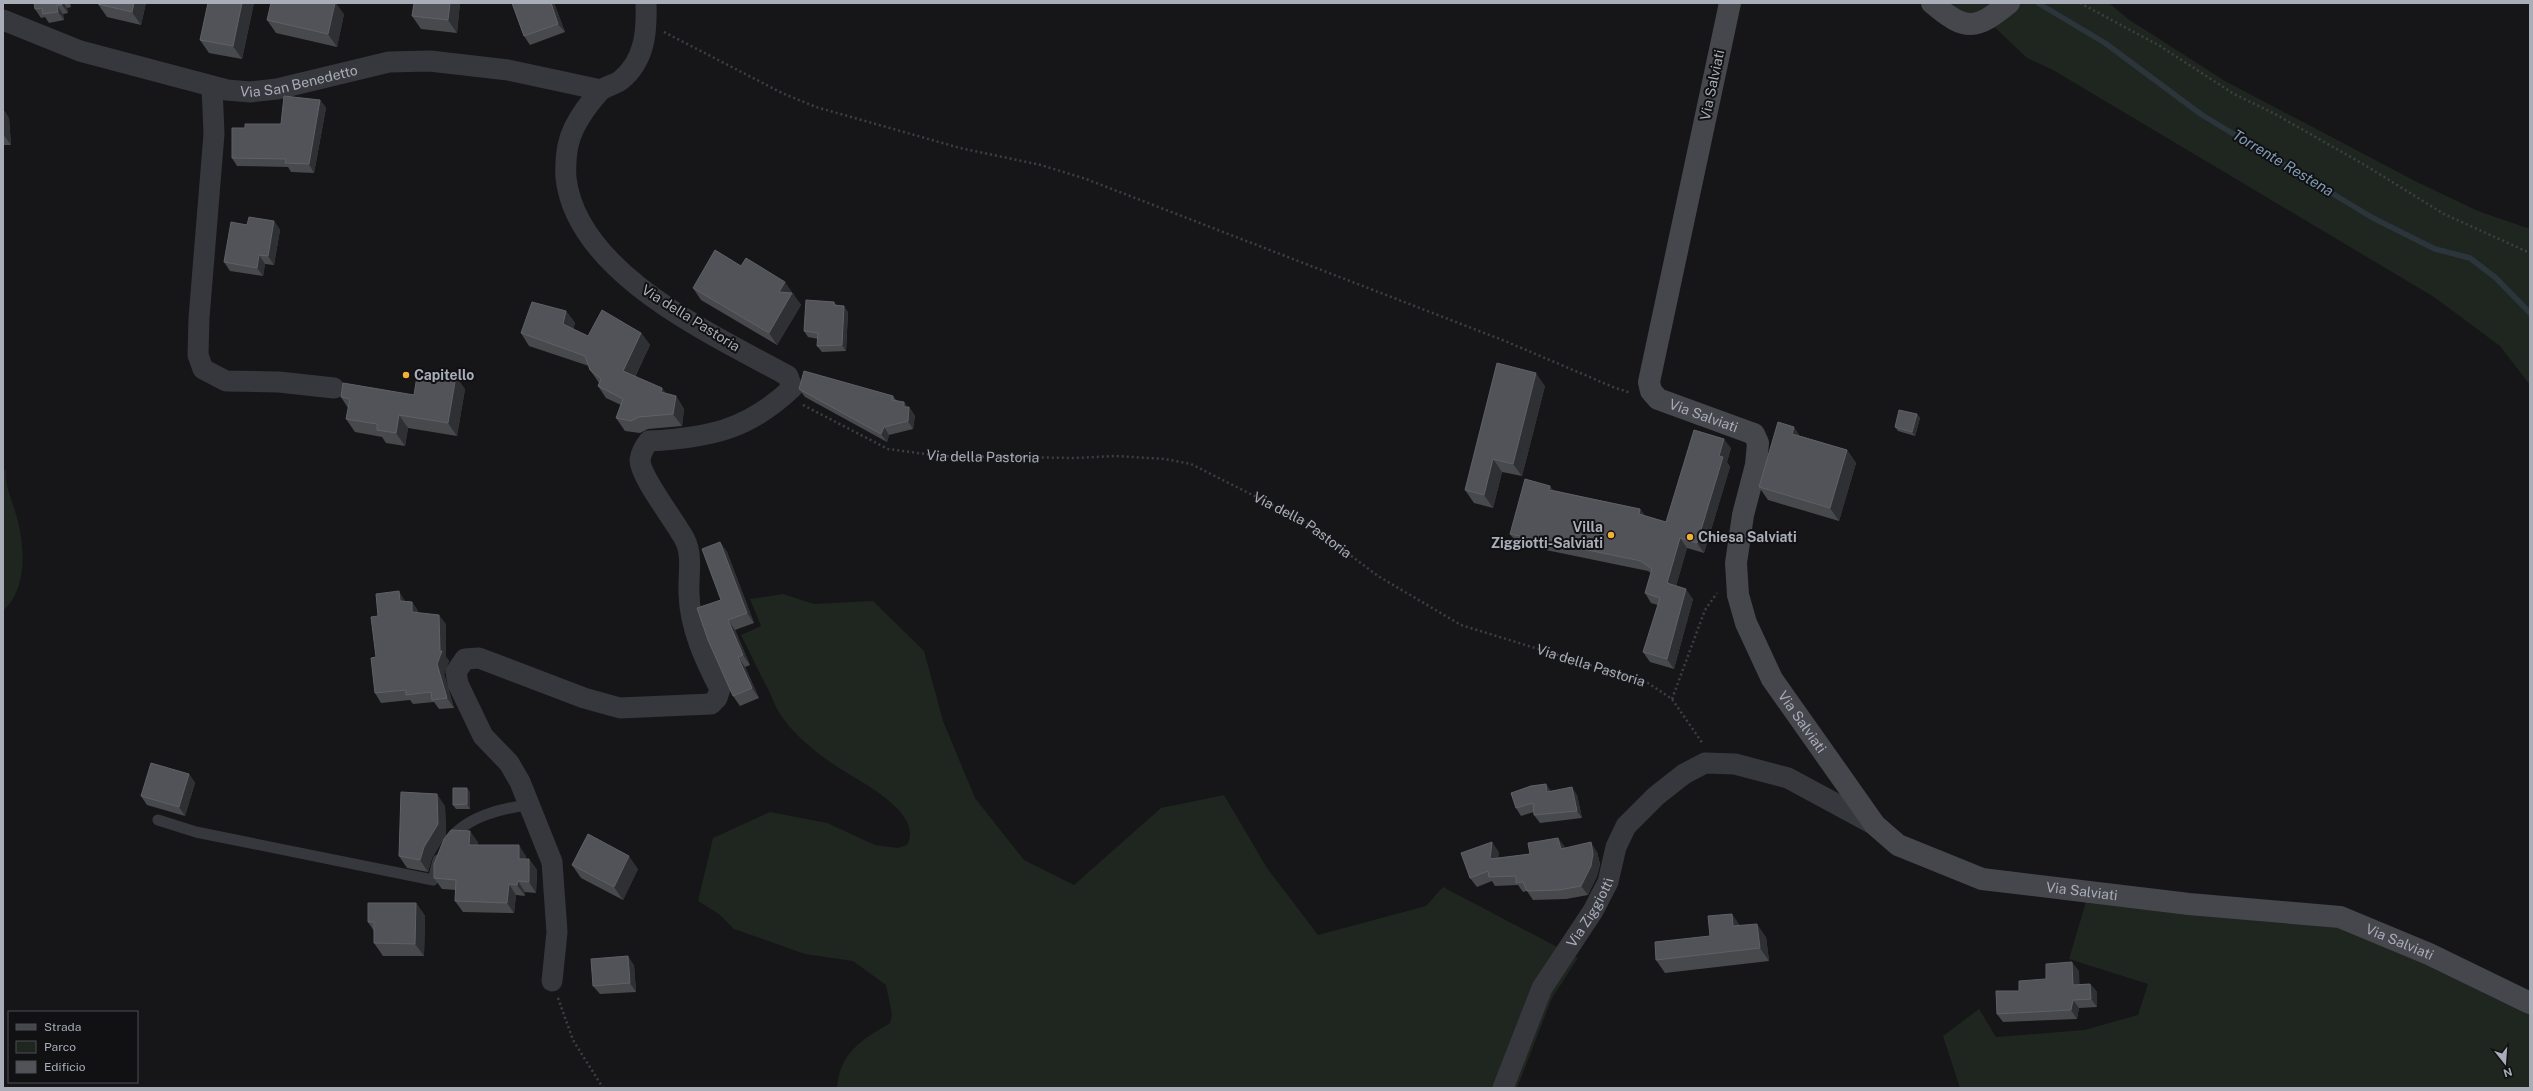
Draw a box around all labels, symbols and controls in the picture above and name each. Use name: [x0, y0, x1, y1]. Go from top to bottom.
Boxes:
street label: Via Salviati: [1697, 48, 1727, 122]
street label: Via San Benedetto: [239, 62, 359, 100]
water label: Torrente Restena: [2230, 126, 2337, 199]
street label: Via della Pastoria: [639, 281, 743, 355]
place label: Capitello: [414, 367, 474, 383]
marker: Capitello: [401, 370, 411, 380]
street label: Via Salviati: [1667, 396, 1740, 435]
street label: Via della Pastoria: [925, 446, 1039, 465]
street label: Via della Pastoria: [1251, 489, 1355, 561]
place label: Villa Ziggiotti-Salviati: [1491, 519, 1603, 551]
place label: Chiesa Salviati: [1698, 529, 1797, 545]
marker: Villa Ziggiotti-Salviati: [1606, 530, 1616, 540]
marker: Chiesa Salviati: [1685, 532, 1695, 542]
street label: Via della Pastoria: [1535, 641, 1647, 690]
street label: Via Salviati: [1775, 688, 1829, 756]
street label: Via Ziggiotti: [1563, 877, 1617, 950]
street label: Via Salviati: [2045, 879, 2119, 903]
street label: Via Salviati: [2363, 921, 2436, 963]
legend: [8, 1011, 138, 1083]
text: Strada: [44, 1020, 81, 1034]
text: Parco: [44, 1040, 76, 1054]
north arrow: [2485, 1043, 2525, 1083]
text: Edificio: [44, 1060, 86, 1074]
text: N: [2502, 1066, 2514, 1080]

